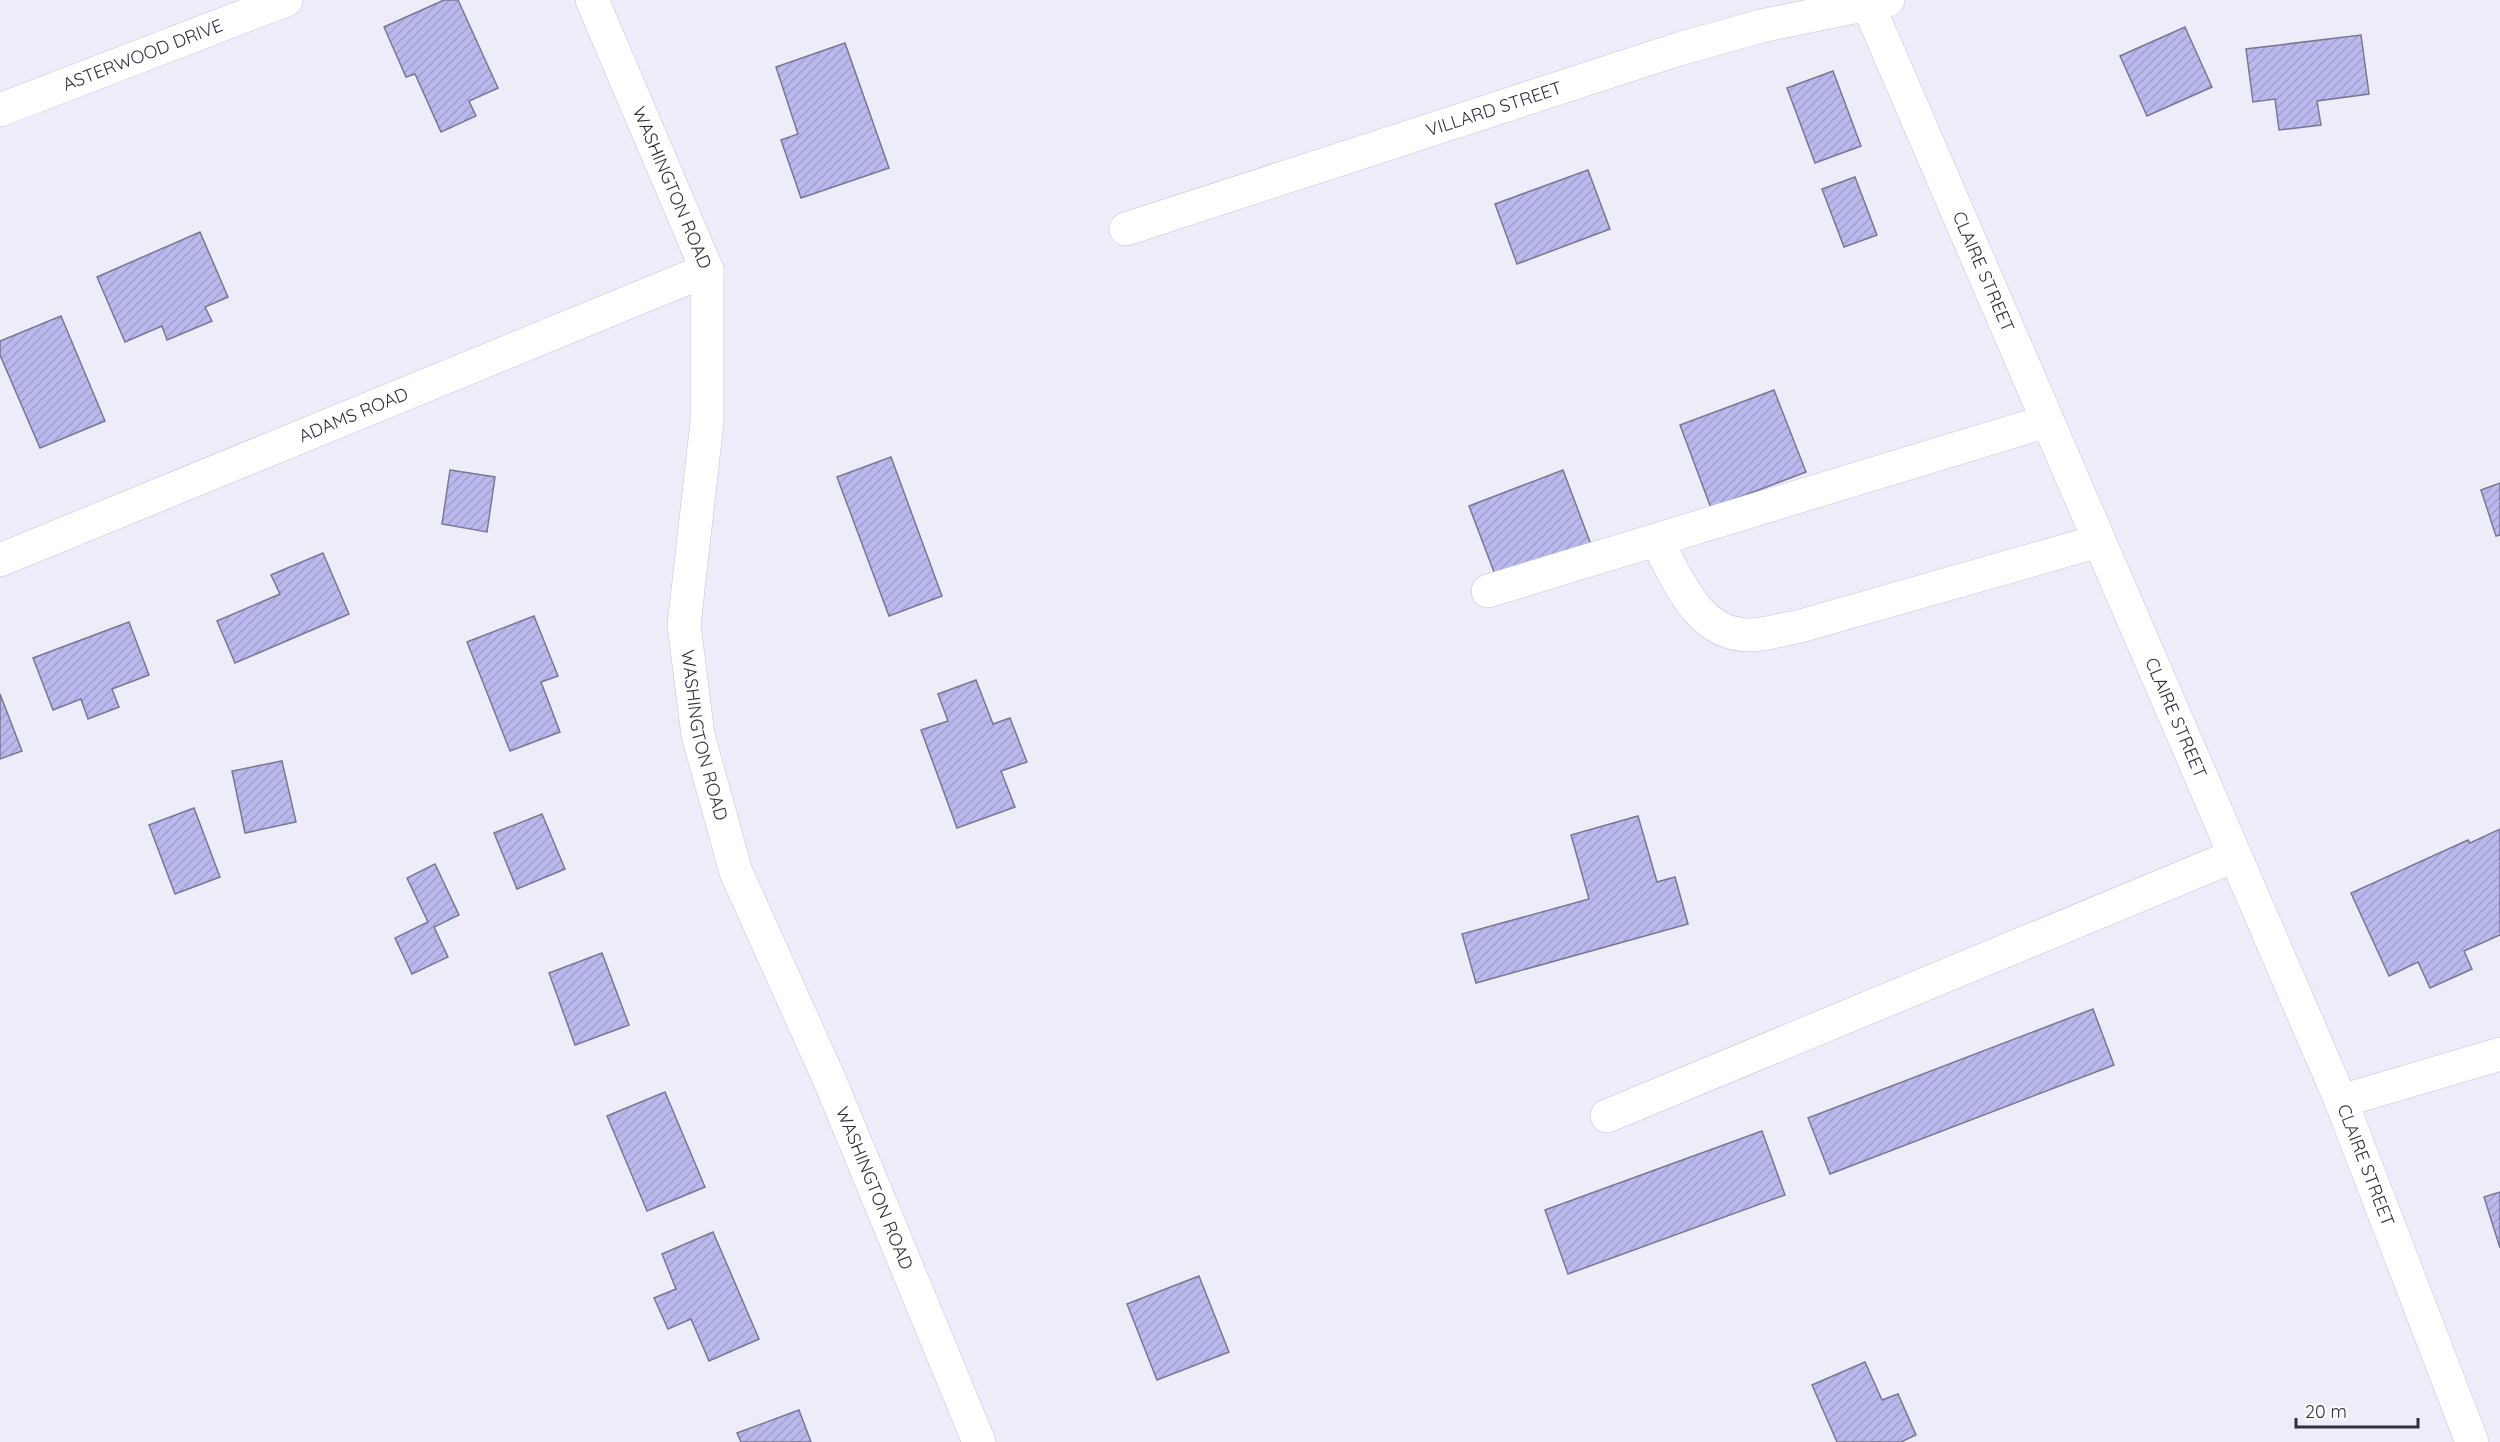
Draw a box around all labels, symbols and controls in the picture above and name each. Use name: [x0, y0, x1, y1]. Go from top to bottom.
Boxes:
street label: ASTERWOOD DRIVE: [59, 13, 226, 96]
street label: VILLARD STREET: [1423, 76, 1565, 142]
street label: WASHINGTON ROAD: [628, 103, 717, 272]
street label: CLAIRE STREET: [1948, 208, 2020, 336]
street label: ADAMS ROAD: [295, 382, 411, 447]
street label: WASHINGTON ROAD: [676, 649, 733, 823]
street label: CLAIRE STREET: [2140, 654, 2212, 782]
street label: CLAIRE STREET: [2332, 1101, 2400, 1230]
street label: WASHINGTON ROAD: [831, 1103, 919, 1273]
scale bar: [2296, 1391, 2418, 1429]
text: 20 m: [2305, 1400, 2347, 1423]

